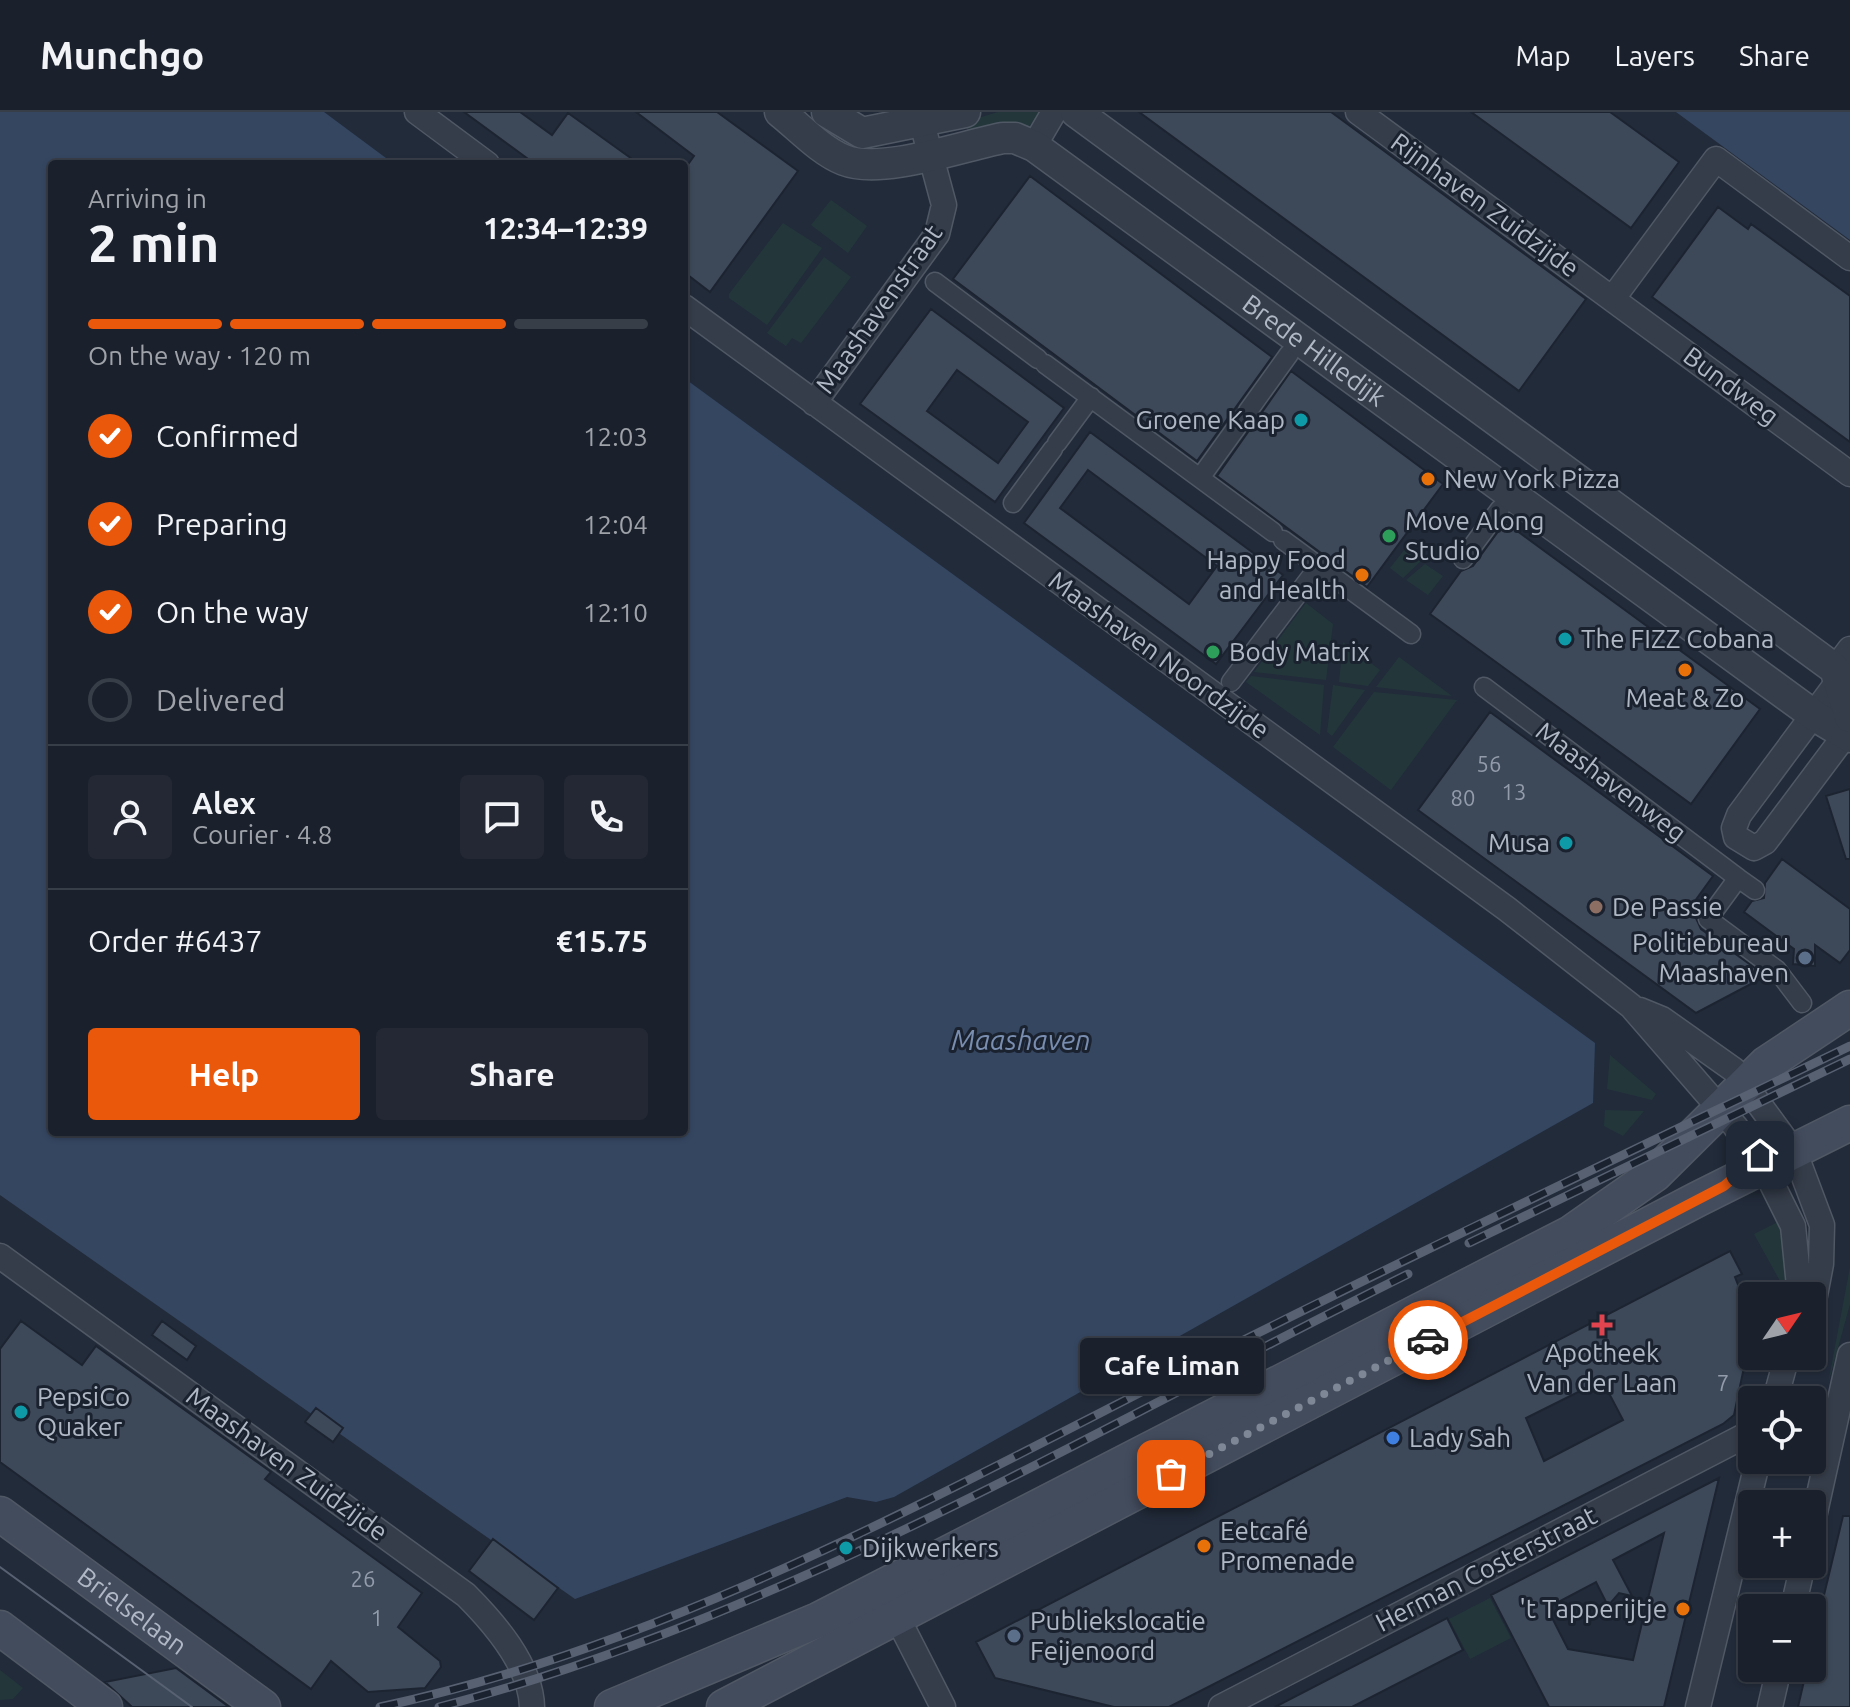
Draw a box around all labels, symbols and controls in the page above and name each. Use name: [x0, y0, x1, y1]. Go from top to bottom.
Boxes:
text: Munchgo: [40, 34, 204, 76]
text: Map: [1515, 40, 1571, 71]
text: Layers: [1615, 40, 1695, 71]
text: Share: [1739, 40, 1810, 71]
street label: Rijnhaven Zuidzijde: [1386, 127, 1585, 282]
text: Arriving in: [88, 184, 207, 213]
text: 12:34–12:39: [483, 211, 648, 245]
text: 2 min: [88, 214, 219, 272]
street label: Maashavenstraat: [810, 219, 948, 398]
street label: Brede Hilledijk: [1237, 288, 1391, 412]
text: On the way · 120 m: [88, 341, 311, 370]
street label: Bundweg: [1678, 341, 1784, 431]
place label: Groene Kaap: [1135, 405, 1285, 434]
marker: Groene Kaap: [1292, 411, 1310, 429]
icon: check: [88, 414, 132, 458]
text: Confirmed: [156, 419, 299, 453]
text: 12:03: [583, 422, 648, 451]
place label: New York Pizza: [1444, 464, 1620, 493]
marker: New York Pizza: [1419, 470, 1437, 488]
icon: check: [88, 502, 132, 546]
place label: Move Along Studio: [1405, 506, 1544, 565]
text: Preparing: [156, 507, 288, 541]
text: 12:04: [583, 510, 648, 539]
marker: Move Along Studio: [1380, 527, 1398, 545]
place label: Happy Food and Health: [1206, 545, 1346, 604]
street label: Maashaven Noordzijde: [1044, 565, 1275, 744]
marker: Happy Food and Health: [1353, 566, 1371, 584]
icon: check: [88, 590, 132, 634]
text: On the way: [156, 595, 309, 629]
text: 12:10: [583, 598, 648, 627]
place label: The FIZZ Cobana: [1581, 624, 1774, 653]
marker: The FIZZ Cobana: [1556, 630, 1574, 648]
place label: Body Matrix: [1229, 637, 1370, 666]
marker: Body Matrix: [1204, 643, 1222, 661]
marker: Meat & Zo: [1676, 661, 1694, 679]
text: Delivered: [156, 683, 285, 717]
place label: Meat & Zo: [1625, 683, 1745, 712]
street label: Maashavenweg: [1531, 716, 1692, 847]
house number: 56: [1477, 751, 1501, 776]
button: person: [88, 775, 172, 859]
button: chat: [460, 775, 544, 859]
button: phone: [564, 775, 648, 859]
house number: 13: [1502, 779, 1526, 804]
house number: 80: [1451, 785, 1475, 810]
text: Alex: [192, 786, 256, 820]
text: Courier · 4.8: [192, 820, 332, 849]
place label: Musa: [1488, 828, 1550, 857]
marker: Musa: [1557, 834, 1575, 852]
place label: De Passie: [1612, 892, 1723, 921]
marker: De Passie: [1587, 898, 1605, 916]
text: Order #6437: [88, 924, 262, 958]
text: €15.75: [556, 924, 648, 958]
place label: Politiebureau Maashaven: [1632, 928, 1789, 987]
marker: Politiebureau Maashaven: [1796, 949, 1814, 967]
water label: Maashaven: [951, 1024, 1091, 1055]
button: Help: [88, 1028, 360, 1120]
button: Share: [376, 1028, 648, 1120]
pin: [1726, 1121, 1794, 1189]
icon: home: [1738, 1133, 1782, 1177]
north arrow: [1738, 1282, 1826, 1370]
map controls: [1738, 1282, 1826, 1682]
courier: [1388, 1300, 1468, 1380]
marker: Apotheek Van der Laan: [1593, 1316, 1611, 1334]
icon: car: [1406, 1318, 1450, 1362]
callout: Cafe Liman: [1079, 1338, 1263, 1394]
place label: Apotheek Van der Laan: [1527, 1338, 1677, 1397]
text: Cafe Liman: [1104, 1351, 1240, 1380]
house number: 7: [1717, 1370, 1729, 1395]
street label: Maashaven Zuidzijde: [181, 1381, 394, 1546]
place label: PepsiCo Quaker: [37, 1382, 130, 1441]
button: locate: [1738, 1386, 1826, 1474]
marker: PepsiCo Quaker: [12, 1403, 30, 1421]
place label: Lady Sah: [1409, 1423, 1511, 1452]
marker: Lady Sah: [1384, 1429, 1402, 1447]
pin: [1137, 1440, 1205, 1508]
icon: bag: [1149, 1452, 1193, 1496]
button: +: [1738, 1490, 1826, 1578]
street label: Herman Costerstraat: [1370, 1500, 1601, 1637]
place label: Eetcafé Promenade: [1220, 1516, 1355, 1575]
place label: Dijkwerkers: [862, 1533, 999, 1562]
marker: Eetcafé Promenade: [1195, 1537, 1213, 1555]
marker: Dijkwerkers: [837, 1539, 855, 1557]
street label: Brielselaan: [72, 1561, 193, 1660]
house number: 26: [351, 1566, 375, 1591]
place label: 't Tapperijtje: [1520, 1594, 1667, 1623]
button: −: [1738, 1594, 1826, 1682]
marker: 't Tapperijtje: [1674, 1600, 1692, 1618]
house number: 1: [371, 1605, 383, 1630]
place label: Publiekslocatie Feijenoord: [1030, 1606, 1206, 1665]
marker: Publiekslocatie Feijenoord: [1005, 1627, 1023, 1645]

